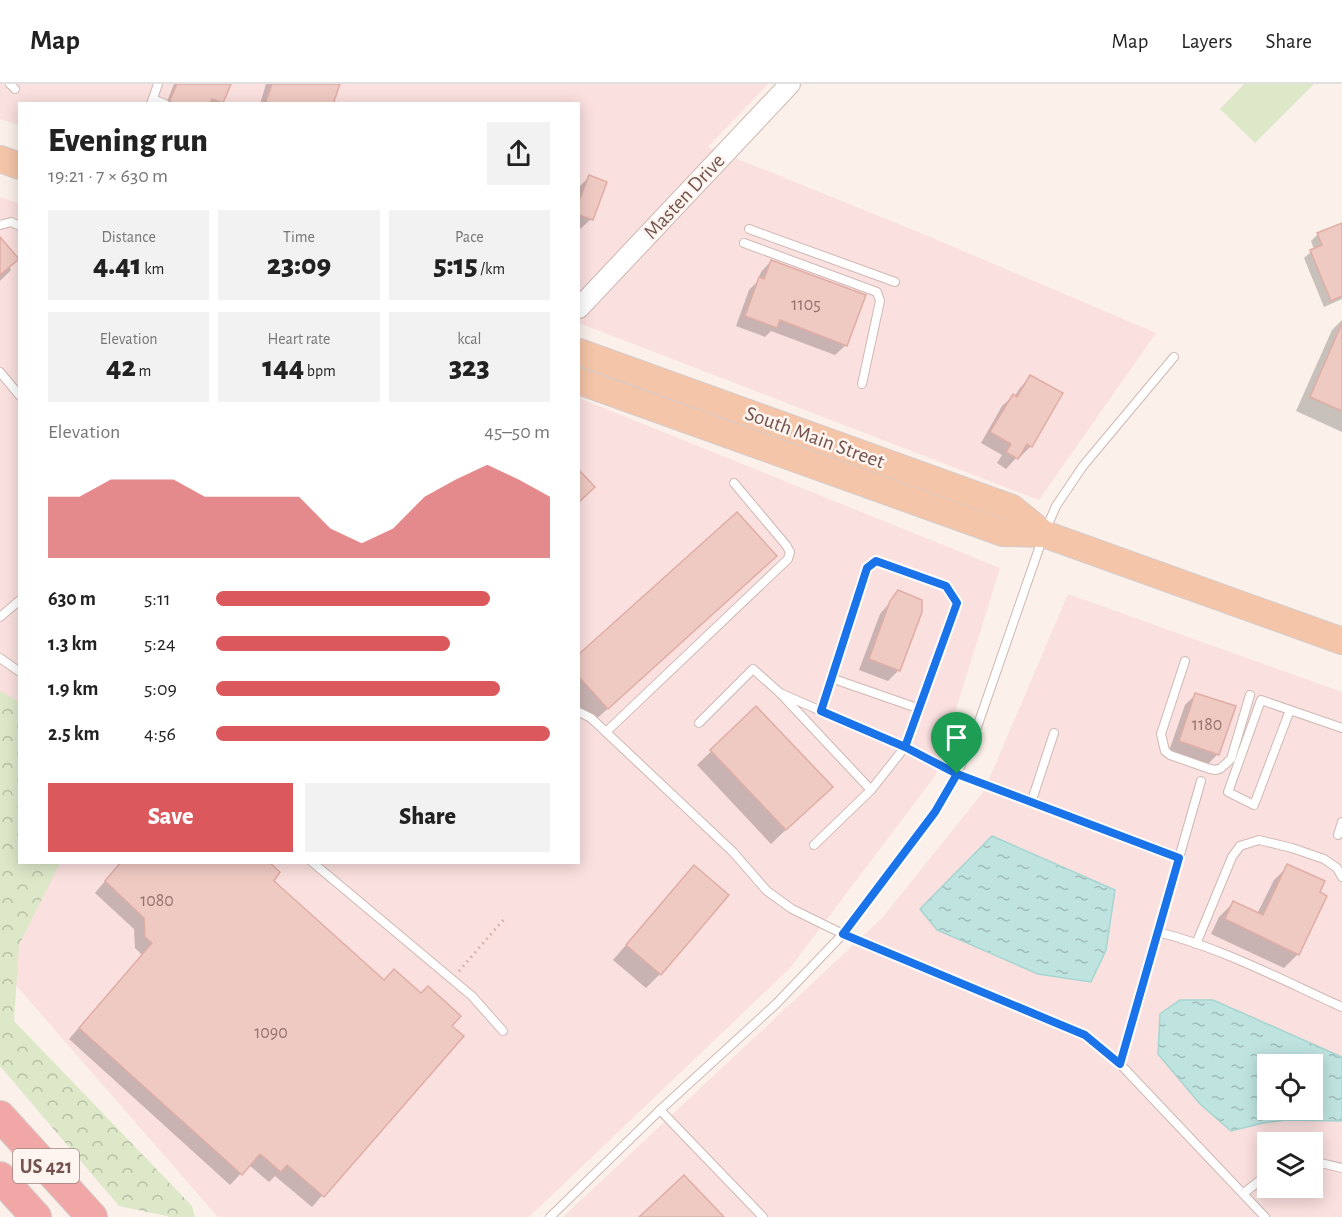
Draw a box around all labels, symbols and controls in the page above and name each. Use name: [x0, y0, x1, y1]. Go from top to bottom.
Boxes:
text: Map: [30, 27, 80, 55]
text: Map: [1112, 31, 1148, 52]
text: Layers: [1181, 31, 1232, 52]
text: Share: [1265, 31, 1312, 52]
button: share: [487, 122, 550, 185]
text: Evening run: [48, 125, 208, 158]
street label: Masten Drive: [640, 150, 729, 243]
text: 19:21 · 7 × 630 m: [48, 166, 168, 186]
text: Distance: [102, 229, 156, 245]
text: Time: [283, 229, 315, 245]
text: Pace: [455, 229, 484, 245]
text: 4.41: [93, 250, 142, 280]
text: 23:09: [267, 250, 331, 280]
text: 5:15: [434, 250, 478, 280]
text: km: [142, 261, 164, 277]
text: /km: [478, 261, 505, 277]
house number: 1105: [791, 296, 821, 314]
text: Elevation: [100, 331, 158, 347]
text: Heart rate: [268, 331, 330, 347]
text: kcal: [457, 331, 482, 347]
text: 42: [106, 352, 136, 382]
text: 144: [262, 352, 304, 382]
text: 323: [449, 352, 490, 382]
text: m: [136, 363, 151, 379]
text: bpm: [304, 363, 336, 379]
street label: South Main Street: [742, 403, 888, 472]
text: Elevation: [48, 422, 120, 442]
text: 45–50 m: [484, 422, 550, 442]
text: 630 m: [48, 589, 96, 609]
text: 5:11: [144, 589, 171, 609]
text: 1.3 km: [48, 634, 97, 654]
text: 5:24: [144, 634, 176, 654]
text: 1.9 km: [48, 679, 99, 699]
text: 5:09: [144, 679, 177, 699]
pin: [931, 712, 982, 774]
house number: 1180: [1192, 716, 1222, 734]
icon: arrive: [940, 721, 973, 754]
text: 2.5 km: [48, 724, 100, 744]
text: 4:56: [144, 724, 176, 744]
button: Save: [48, 783, 293, 852]
button: Share: [305, 783, 550, 852]
house number: 1080: [140, 892, 174, 910]
house number: 1090: [254, 1024, 288, 1042]
map controls: [1257, 1054, 1323, 1198]
button: locate: [1257, 1054, 1323, 1120]
button: layers: [1257, 1132, 1323, 1198]
road number: US 421: [13, 1149, 79, 1183]

